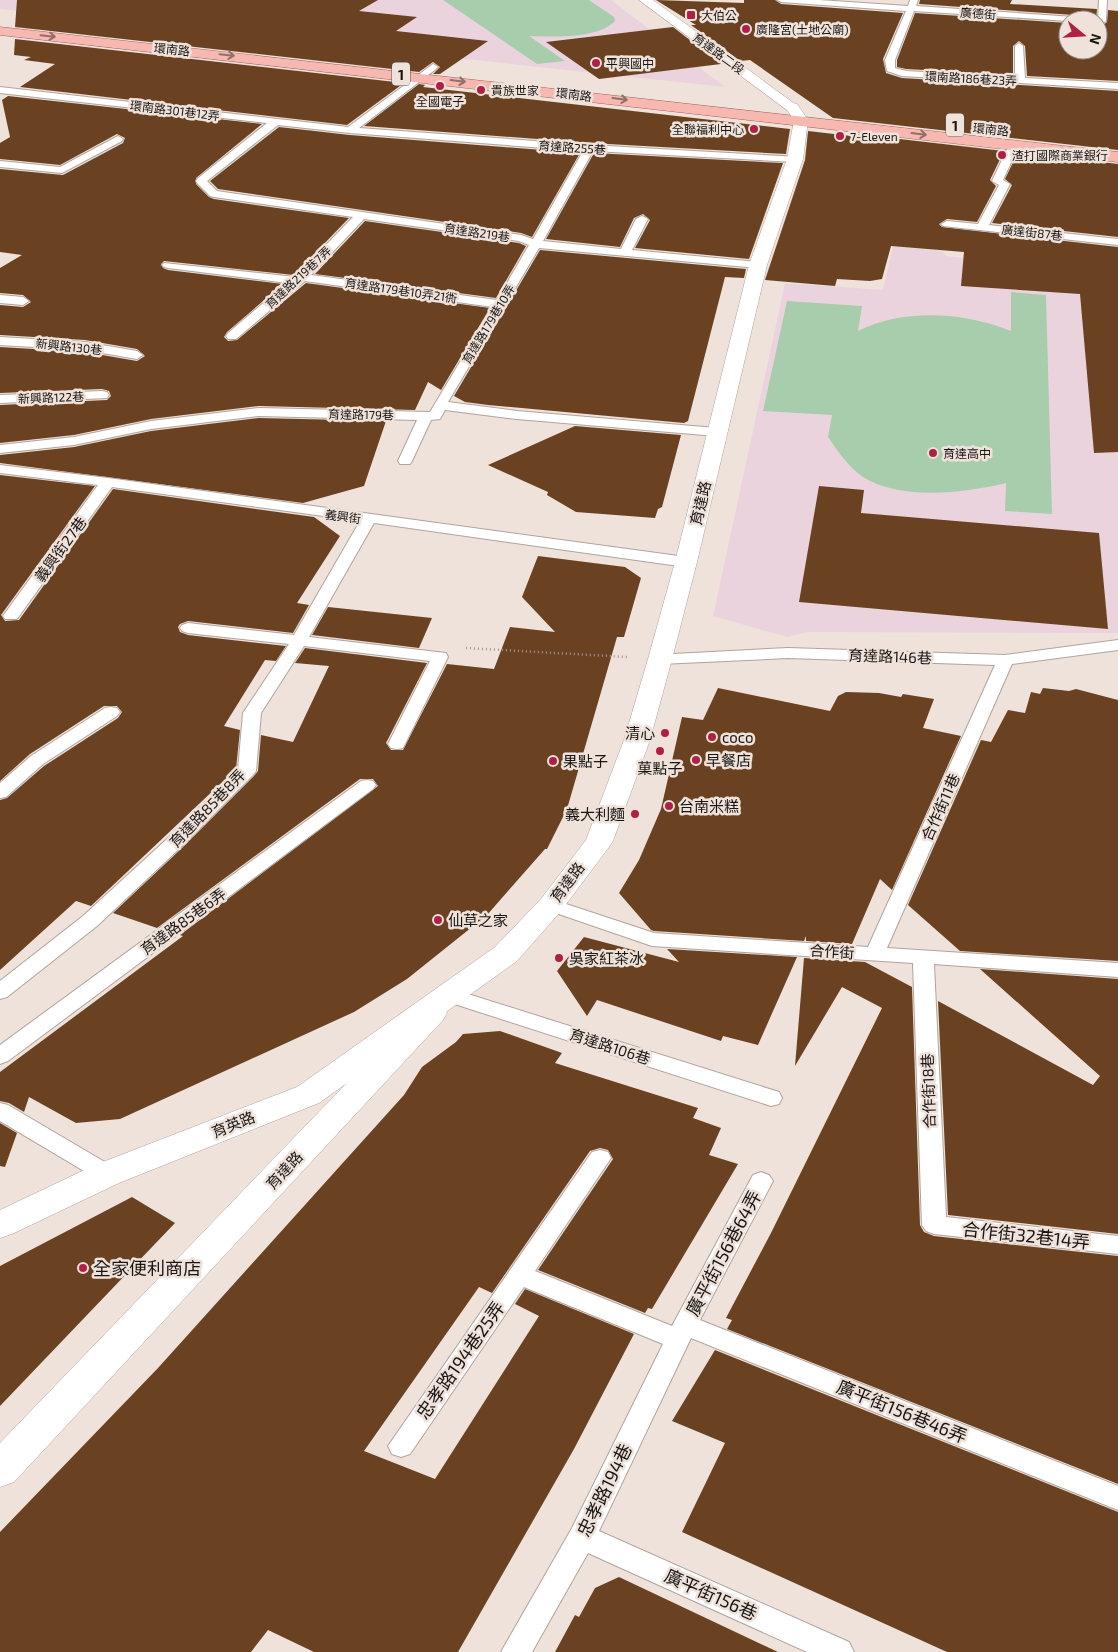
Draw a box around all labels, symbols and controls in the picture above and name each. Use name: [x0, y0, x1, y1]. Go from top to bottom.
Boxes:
street label: 廣德街: [960, 5, 996, 21]
place label: 大伯公: [701, 8, 737, 22]
marker: 大伯公: [685, 9, 697, 21]
north arrow: [1058, 10, 1108, 60]
place label: 廣隆宮(土地公廟): [756, 22, 849, 36]
marker: 廣隆宮(土地公廟): [740, 23, 752, 35]
street label: 育達路二段: [691, 30, 747, 76]
one-way arrow: [40, 31, 56, 41]
text: N: [1086, 32, 1105, 47]
street label: 環南路: [153, 40, 191, 58]
one-way arrow: [219, 50, 235, 60]
place label: 平興國中: [606, 56, 654, 70]
marker: 平興國中: [590, 57, 602, 69]
road number: 1: [392, 62, 410, 86]
street label: 環南路186巷23弄: [925, 69, 1017, 87]
one-way arrow: [450, 76, 466, 86]
marker: 全國電子: [434, 80, 446, 92]
place label: 貴族世家: [491, 83, 539, 97]
marker: 貴族世家: [475, 84, 487, 96]
street label: 環南路: [555, 85, 593, 103]
place label: 全國電子: [416, 94, 464, 108]
one-way arrow: [612, 94, 628, 104]
street label: 環南路301巷12弄: [129, 98, 221, 122]
road number: 1: [946, 114, 964, 136]
street label: 環南路: [972, 120, 1010, 138]
place label: 全聯福利中心: [672, 122, 744, 136]
marker: 全聯福利中心: [748, 123, 760, 135]
place label: 7-Eleven: [850, 129, 898, 143]
one-way arrow: [911, 129, 927, 139]
marker: 7-Eleven: [834, 130, 846, 142]
street label: 育達路255巷: [538, 138, 606, 156]
place label: 渣打國際商業銀行: [1012, 148, 1108, 162]
marker: 渣打國際商業銀行: [996, 149, 1008, 161]
street label: 育達路219巷: [443, 220, 511, 244]
street label: 廣達街87巷: [1001, 222, 1063, 242]
street label: 育達路219巷7弄: [262, 243, 334, 311]
street label: 育達路179巷10弄21衖: [344, 275, 458, 305]
street label: 育達路179巷10弄: [459, 282, 517, 366]
street label: 新興路130巷: [35, 336, 103, 356]
street label: 新興路122巷: [18, 389, 84, 405]
street label: 育達路179巷: [328, 406, 394, 422]
place label: 育達高中: [943, 446, 991, 460]
marker: 育達高中: [927, 447, 939, 459]
street label: 育達路: [686, 479, 714, 527]
street label: 義興街: [324, 507, 362, 525]
street label: 義興街27巷: [30, 513, 90, 585]
street label: 育達路146巷: [848, 646, 932, 666]
place label: 清心: [625, 724, 655, 742]
marker: 清心: [659, 727, 671, 739]
place label: coco: [722, 728, 753, 746]
marker: coco: [706, 731, 718, 743]
marker: 菓點子: [654, 745, 666, 757]
place label: 早餐店: [706, 751, 751, 769]
place label: 果點子: [563, 752, 608, 770]
marker: 早餐店: [690, 754, 702, 766]
marker: 果點子: [547, 755, 559, 767]
place label: 菓點子: [637, 759, 683, 777]
street label: 育達路85巷8弄: [165, 765, 249, 851]
street label: 合作街11巷: [917, 770, 963, 844]
place label: 台南米糕: [679, 797, 739, 815]
marker: 台南米糕: [663, 800, 675, 812]
place label: 義大利麵: [565, 805, 625, 823]
marker: 義大利麵: [629, 808, 641, 820]
street label: 育達路: [546, 859, 588, 905]
street label: 育達路85巷6弄: [137, 884, 229, 958]
place label: 仙草之家: [448, 911, 508, 929]
marker: 仙草之家: [432, 914, 444, 926]
street label: 合作街: [809, 940, 855, 962]
place label: 吳家紅茶冰: [569, 949, 644, 967]
marker: 吳家紅茶冰: [553, 952, 565, 964]
street label: 育達路106巷: [567, 1025, 653, 1067]
street label: 合作街18巷: [918, 1053, 938, 1129]
street label: 育英路: [209, 1107, 257, 1141]
street label: 育達路: [262, 1147, 306, 1193]
street label: 廣平街156巷64弄: [681, 1187, 765, 1319]
street label: 合作街32巷14弄: [961, 1217, 1091, 1253]
place label: 全家便利商店: [93, 1257, 201, 1279]
marker: 全家便利商店: [77, 1262, 89, 1274]
street label: 忠孝路194巷25弄: [411, 1297, 509, 1423]
street label: 廣平街156巷46弄: [834, 1375, 970, 1447]
street label: 忠孝路194巷: [572, 1440, 636, 1540]
street label: 廣平街156巷: [661, 1564, 761, 1624]

